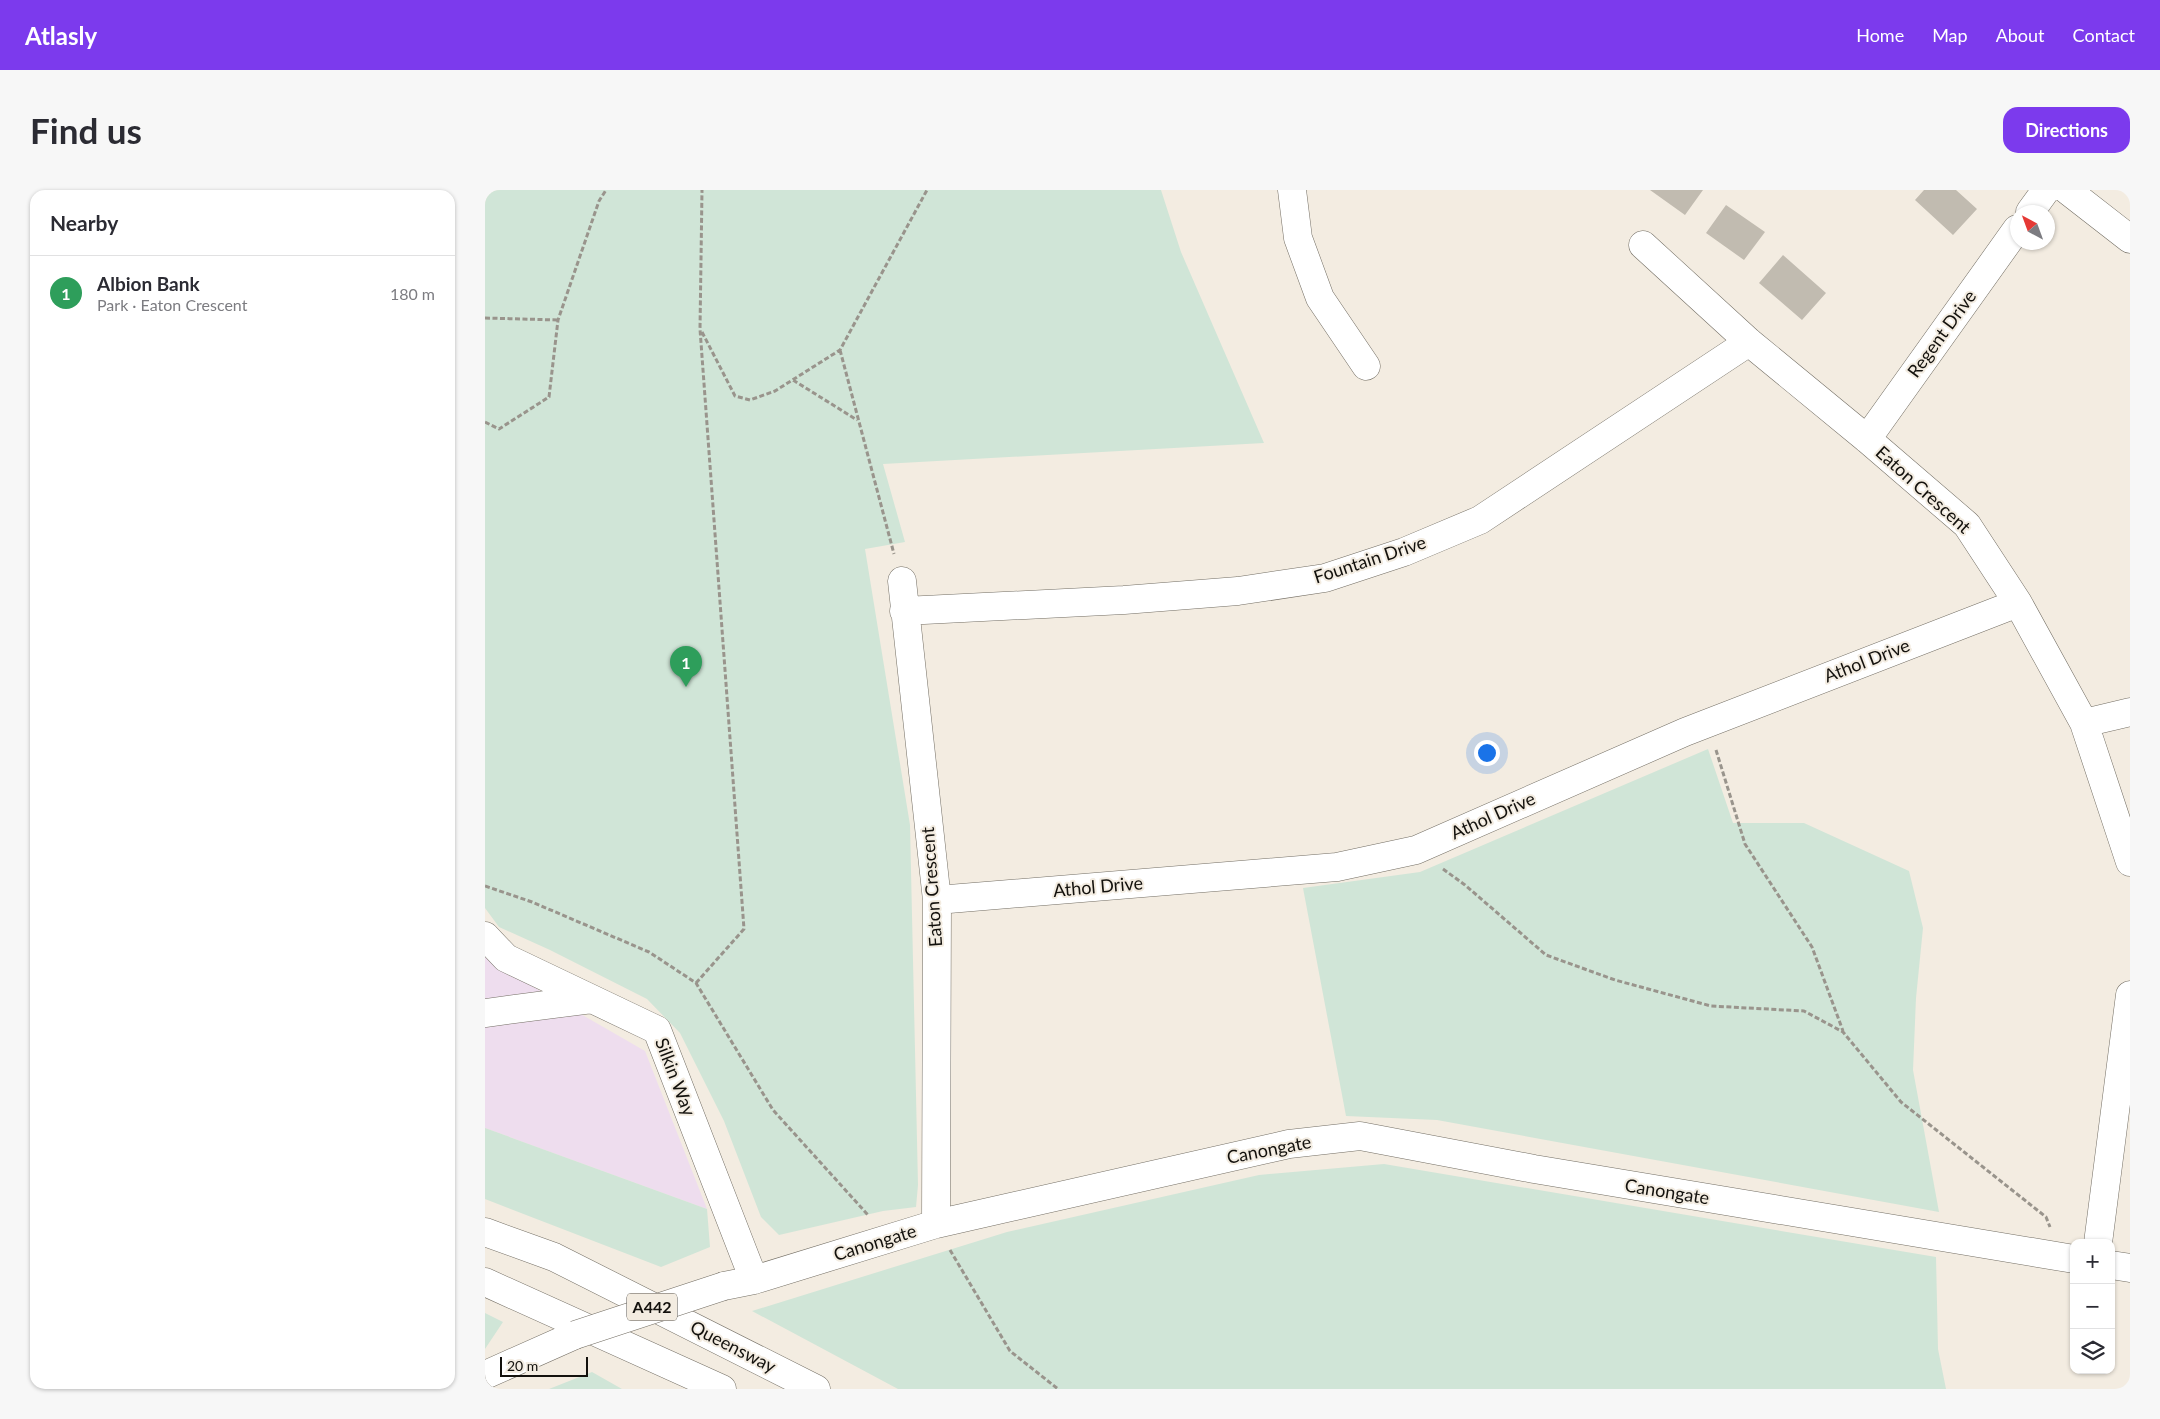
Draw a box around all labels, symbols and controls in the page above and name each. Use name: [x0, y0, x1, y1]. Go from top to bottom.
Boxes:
text: Atlasly: [25, 21, 97, 50]
text: Home: [1856, 24, 1904, 46]
text: Map: [1932, 24, 1968, 46]
text: About: [1996, 24, 2045, 46]
text: Contact: [2073, 24, 2135, 46]
button: Directions: [2003, 107, 2130, 153]
text: Find us: [30, 109, 142, 151]
north arrow: [2010, 205, 2055, 250]
text: Nearby: [50, 210, 118, 235]
text: Albion Bank: [97, 272, 200, 295]
text: 1: [61, 284, 71, 303]
text: 180 m: [390, 284, 435, 303]
street label: Regent Drive: [1902, 285, 1980, 381]
text: Park · Eaton Crescent: [97, 295, 247, 314]
street label: Eaton Crescent: [1872, 441, 1976, 538]
street label: Fountain Drive: [1311, 531, 1429, 588]
street label: Athol Drive: [1821, 634, 1913, 686]
pin: 1: [670, 646, 702, 687]
your location: [1474, 740, 1500, 766]
street label: Athol Drive: [1447, 787, 1538, 843]
street label: Eaton Crescent: [916, 826, 946, 948]
street label: Athol Drive: [1052, 871, 1144, 901]
street label: Silkin Way: [651, 1035, 701, 1119]
street label: Canongate: [1225, 1130, 1313, 1168]
street label: Canongate: [1623, 1173, 1711, 1209]
street label: Canongate: [831, 1219, 919, 1265]
map controls: [2070, 1239, 2115, 1374]
button: +: [2070, 1239, 2115, 1284]
button: −: [2070, 1284, 2115, 1329]
road number: A442: [627, 1294, 677, 1320]
street label: Queensway: [687, 1315, 781, 1377]
button: layers: [2070, 1329, 2115, 1374]
scale bar: [500, 1354, 587, 1377]
text: 20 m: [507, 1357, 538, 1374]

